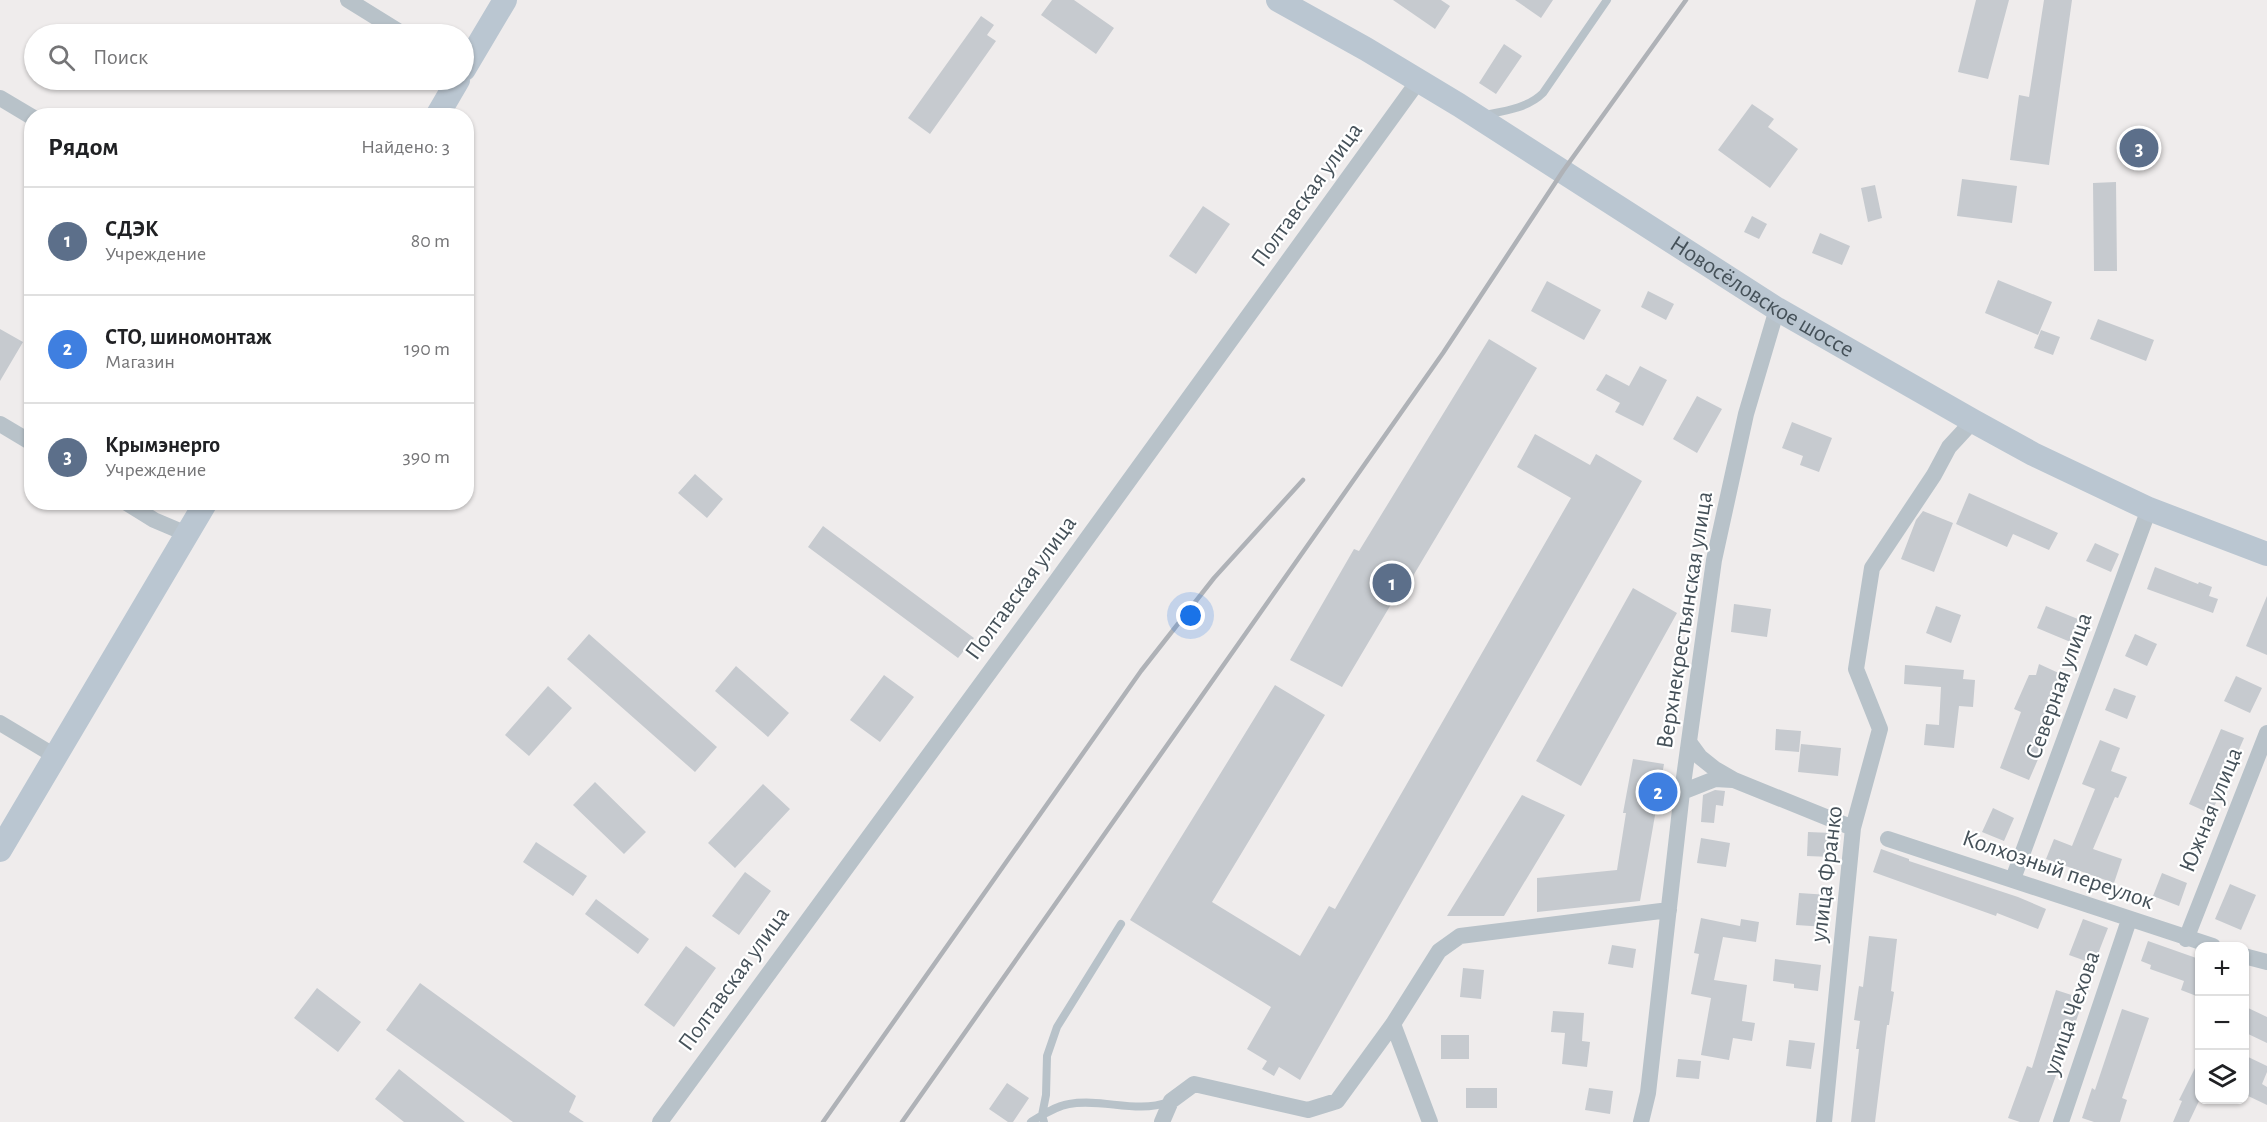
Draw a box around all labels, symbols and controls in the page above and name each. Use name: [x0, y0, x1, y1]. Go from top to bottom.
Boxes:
search box: [24, 24, 474, 90]
icon: search: [45, 41, 78, 74]
text: Поиск: [93, 46, 148, 68]
street label: Полтавская улица: [1247, 119, 1367, 271]
pin: 3: [2120, 126, 2158, 170]
text: Рядом: [48, 134, 119, 160]
text: Найдено: 3: [361, 137, 450, 157]
text: СДЭК: [105, 218, 158, 240]
text: 1: [64, 231, 71, 251]
text: 80 m: [411, 231, 450, 251]
street label: Новосёловское шоссе: [1666, 232, 1858, 362]
text: Учреждение: [105, 244, 206, 264]
text: СТО, шиномонтаж: [105, 326, 272, 348]
text: 2: [63, 339, 72, 359]
text: 190 m: [404, 339, 450, 359]
text: Магазин: [105, 352, 175, 372]
text: Крымэнерго: [105, 434, 220, 456]
text: 3: [63, 447, 72, 467]
text: 390 m: [403, 447, 450, 467]
text: Учреждение: [105, 460, 206, 480]
street label: Верхнекрестьянская улица: [1653, 490, 1717, 750]
street label: Полтавская улица: [961, 512, 1081, 664]
pin: 1: [1372, 560, 1412, 606]
your location: [1176, 601, 1205, 630]
street label: Северная улица: [2021, 610, 2097, 762]
street label: Южная улица: [2175, 744, 2247, 876]
pin: 2: [1638, 770, 1678, 814]
street label: улица Франко: [1807, 805, 1847, 944]
street label: Колхозный переулок: [1959, 826, 2157, 914]
street label: Полтавская улица: [674, 903, 794, 1055]
map controls: [2195, 942, 2249, 1104]
button: +: [2195, 942, 2249, 996]
street label: улица Чехова: [2039, 948, 2104, 1079]
button: −: [2195, 996, 2249, 1050]
button: layers: [2195, 1050, 2249, 1104]

